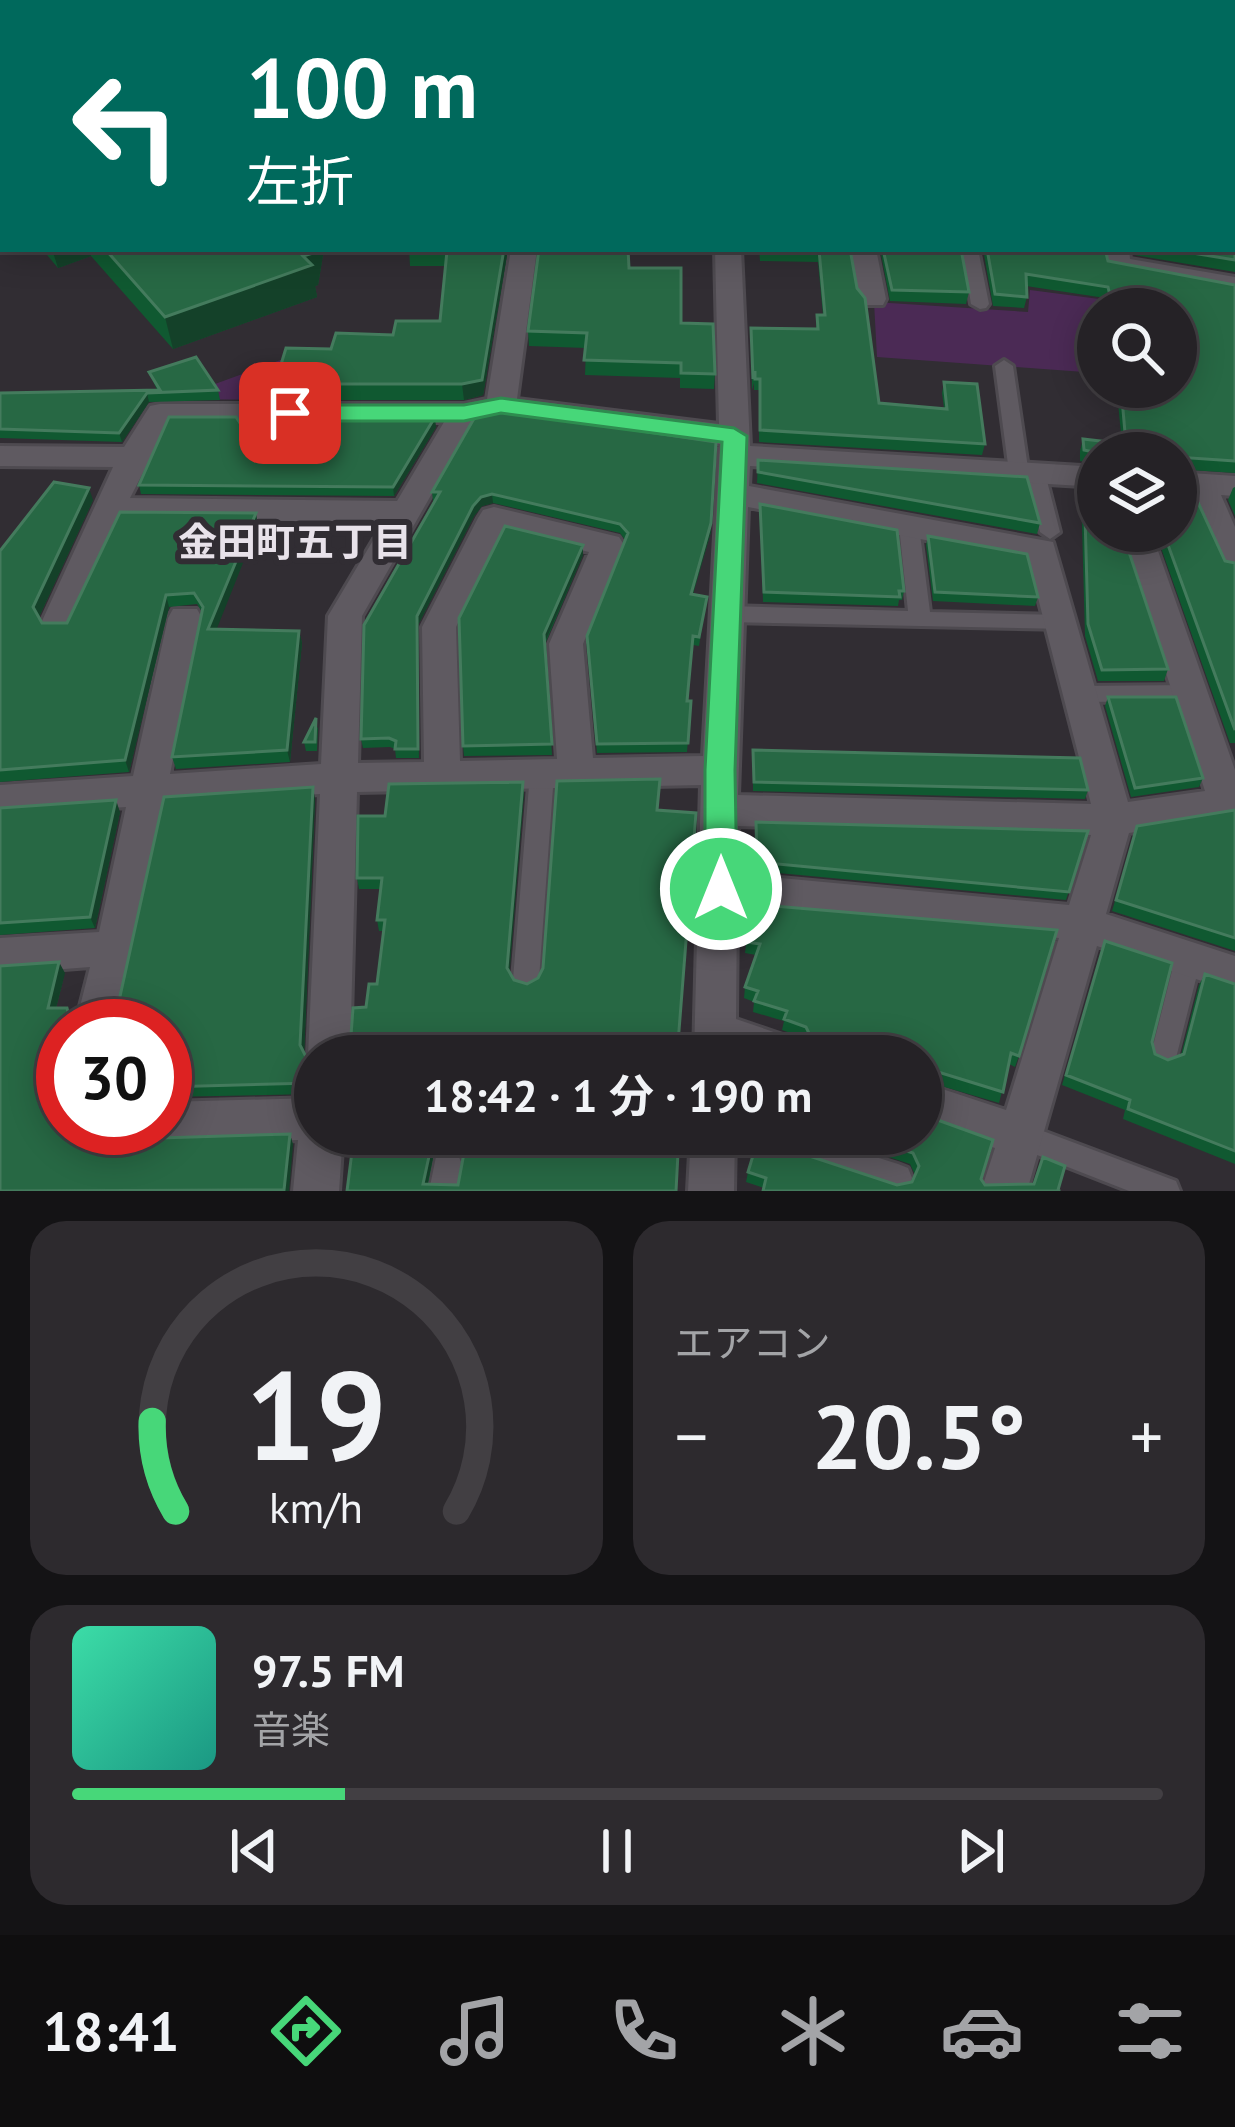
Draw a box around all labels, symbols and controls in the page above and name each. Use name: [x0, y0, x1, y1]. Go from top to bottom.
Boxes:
text: 100 m: [246, 32, 478, 141]
icon: left: [48, 48, 204, 204]
text: 左折: [246, 146, 354, 216]
map controls: [1077, 288, 1197, 552]
button: search: [1077, 288, 1197, 408]
pin: [239, 362, 341, 464]
icon: arrive: [257, 380, 323, 446]
button: layers: [1077, 432, 1197, 552]
district label: 金田町五丁目: [178, 516, 412, 567]
position arrow: [658, 826, 784, 952]
speed limit sign: 30: [36, 999, 192, 1155]
text: 18:42 · 1 分 · 190 m: [424, 1066, 812, 1124]
text: エアコン: [675, 1317, 831, 1368]
text: 19: [245, 1333, 387, 1494]
text: 20.5°: [811, 1377, 1026, 1494]
text: −: [675, 1393, 708, 1478]
text: +: [1130, 1393, 1163, 1478]
text: km/h: [269, 1479, 363, 1535]
text: 97.5 FM: [252, 1641, 405, 1699]
text: 音楽: [252, 1704, 330, 1755]
icon: previous: [221, 1818, 287, 1884]
icon: pause: [584, 1818, 650, 1884]
icon: next: [948, 1818, 1014, 1884]
icon: directions: [264, 1989, 348, 2073]
icon: music: [433, 1989, 517, 2073]
icon: phone: [602, 1989, 686, 2073]
icon: climate: [771, 1989, 855, 2073]
icon: car: [940, 1989, 1024, 2073]
icon: filters: [1108, 1989, 1192, 2073]
text: 18:41: [42, 1996, 179, 2066]

